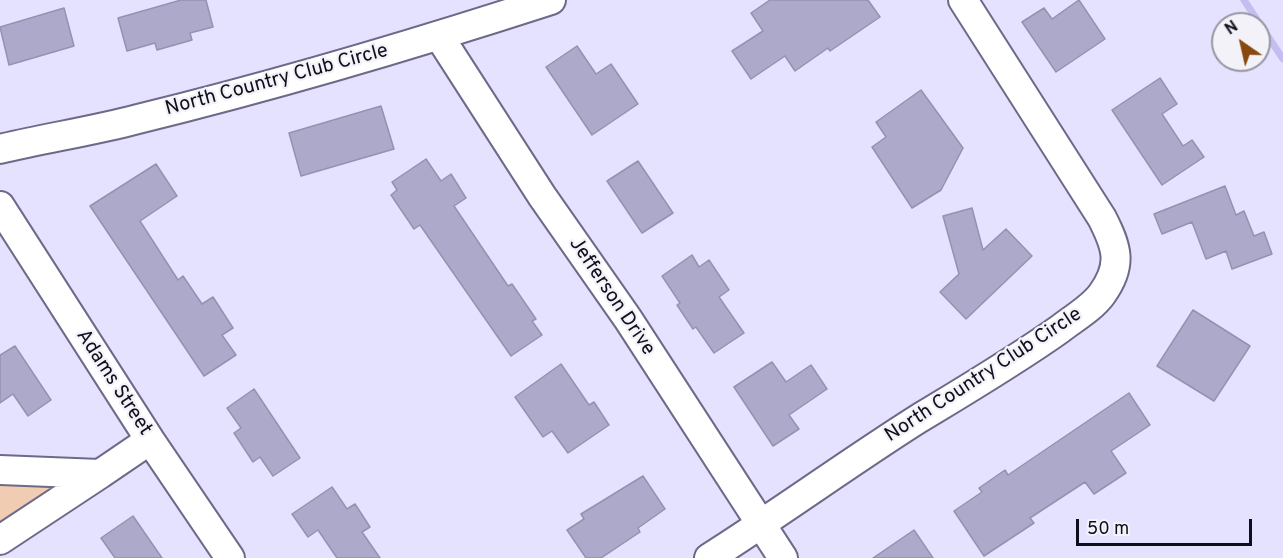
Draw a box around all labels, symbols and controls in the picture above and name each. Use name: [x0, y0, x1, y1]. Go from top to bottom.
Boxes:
north arrow: [1211, 12, 1271, 72]
text: N: [1222, 17, 1242, 40]
street label: North Country Club Circle: [163, 40, 391, 122]
street label: Jefferson Drive: [563, 233, 659, 361]
street label: North Country Club Circle: [881, 303, 1087, 449]
street label: Adams Street: [70, 326, 156, 440]
scale bar: [1079, 507, 1254, 545]
text: 50 m: [1087, 518, 1129, 541]

